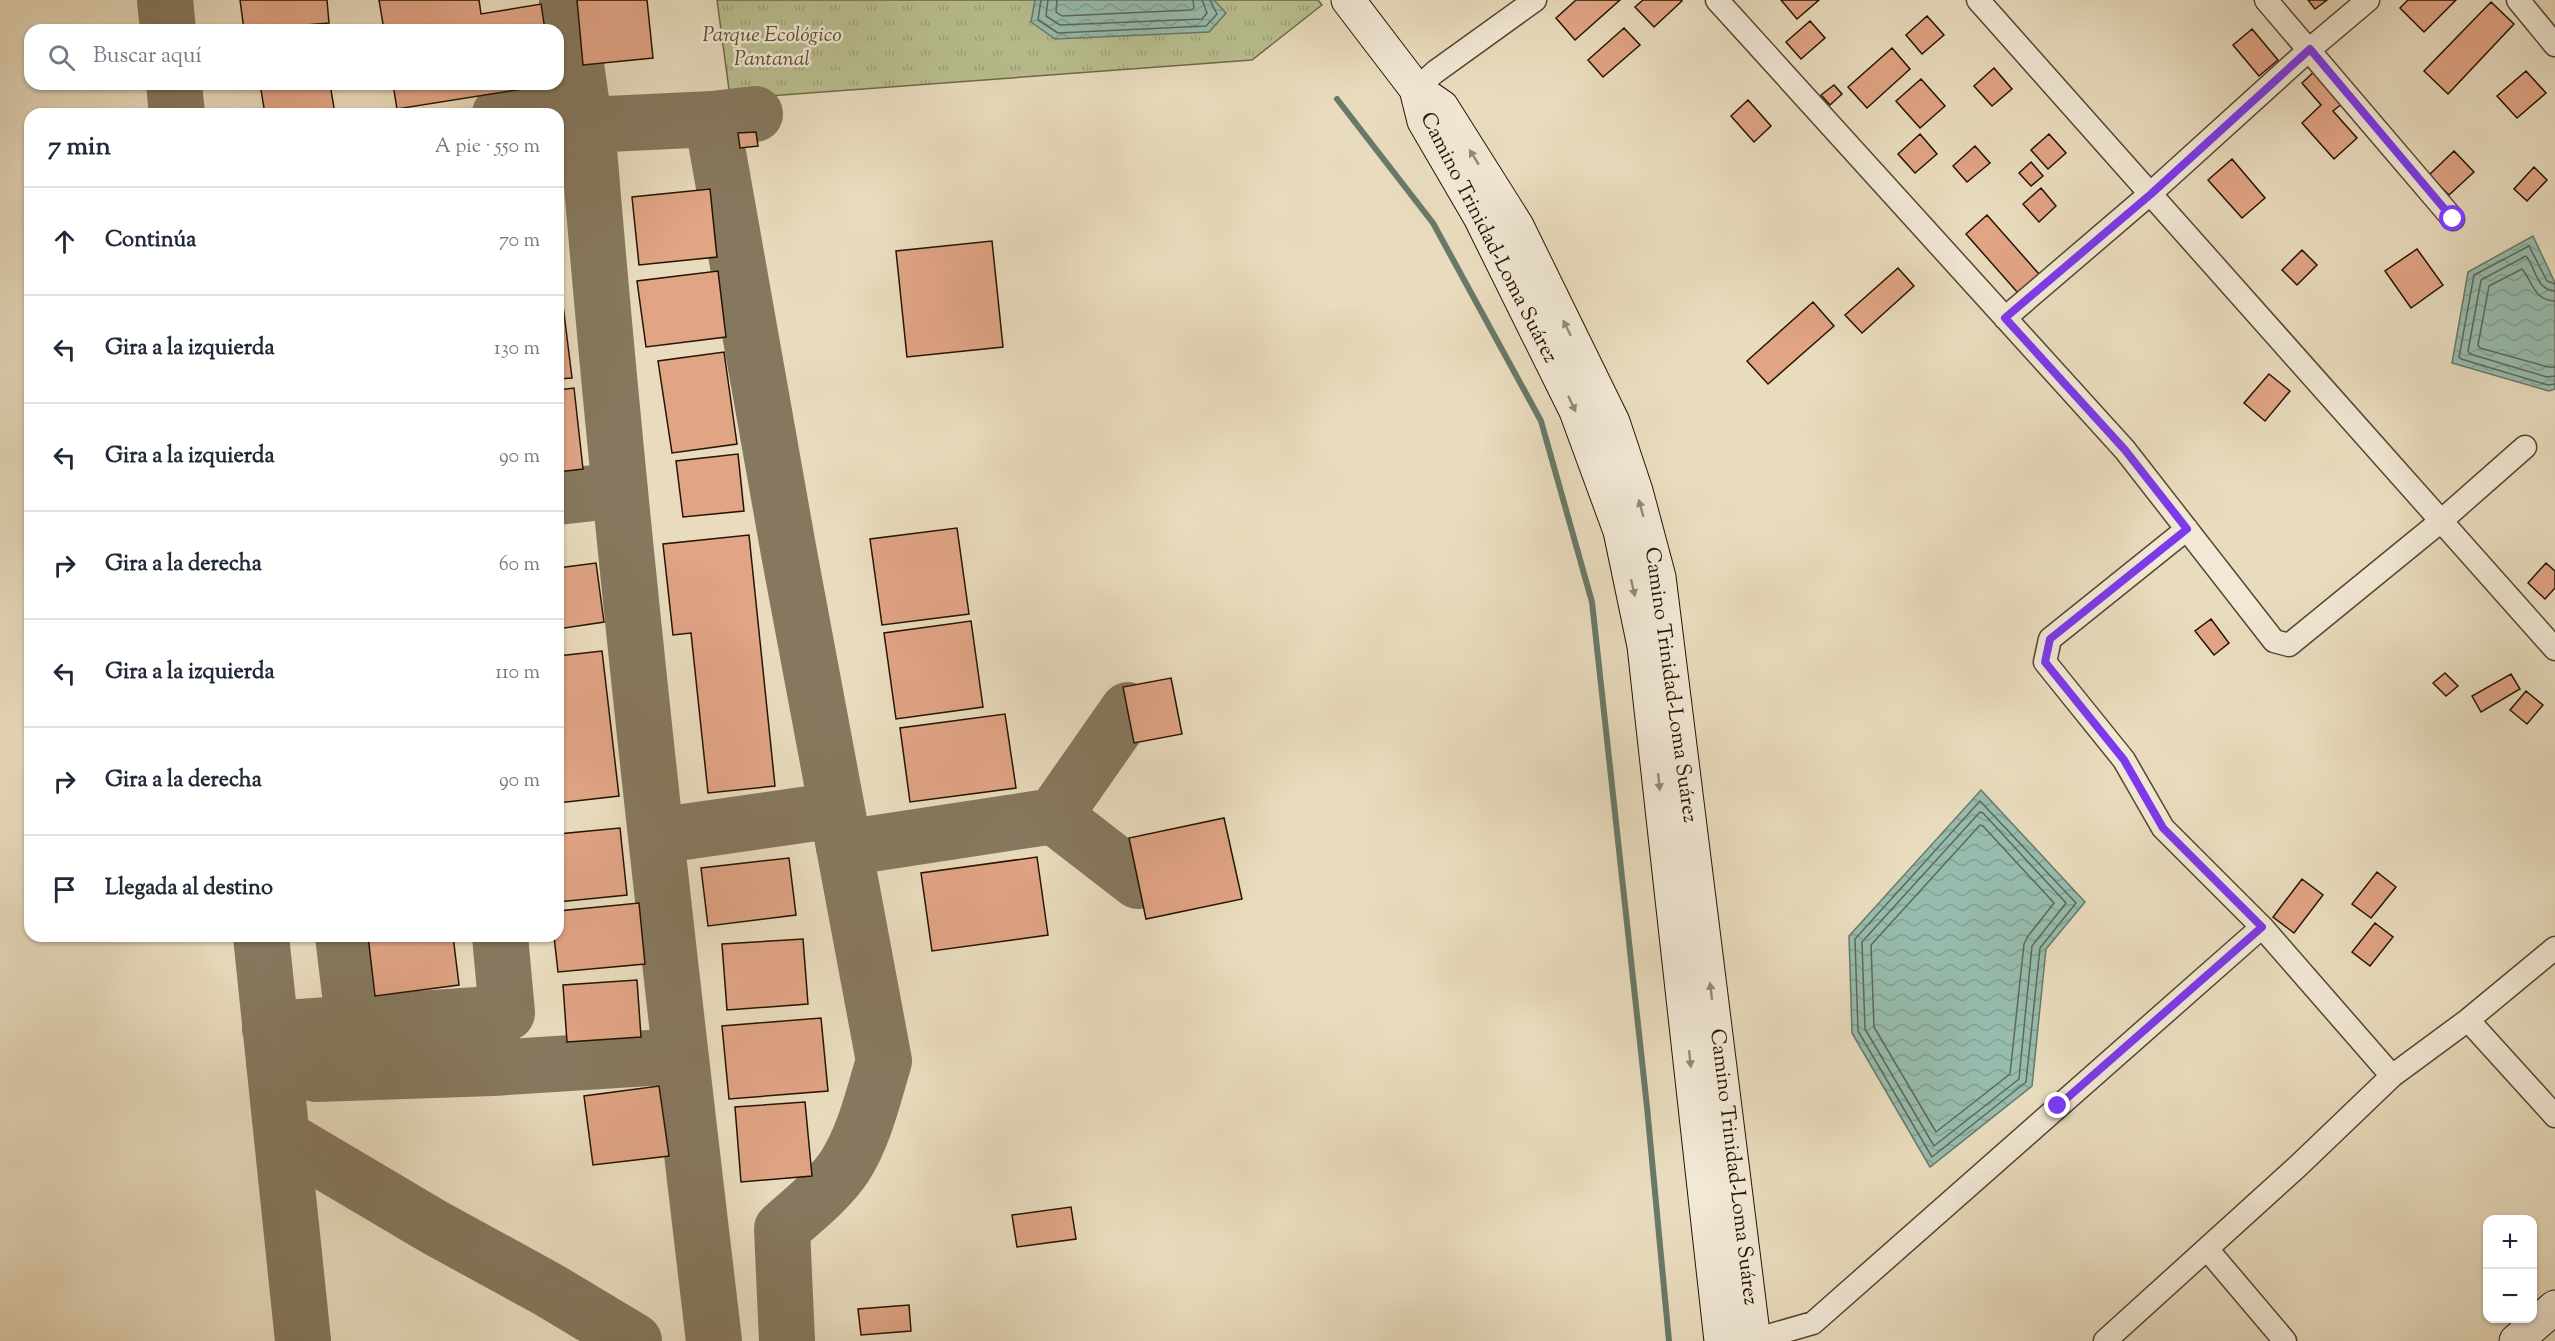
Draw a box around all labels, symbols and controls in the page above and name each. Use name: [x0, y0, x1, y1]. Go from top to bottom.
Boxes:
park label: Parque Ecológico Pantanal: [702, 21, 842, 75]
search box: [24, 24, 564, 90]
icon: search: [45, 41, 78, 74]
text: Buscar aquí: [93, 41, 202, 73]
street label: Camino Trinidad-Loma Suárez: [1411, 107, 1565, 369]
text: 7 min: [48, 129, 111, 166]
text: A pie · 550 m: [435, 133, 540, 162]
one-way arrow: [1468, 149, 1479, 165]
route start: [2439, 205, 2465, 231]
icon: ahead: [48, 225, 81, 258]
text: Continúa: [105, 225, 196, 257]
text: 70 m: [499, 227, 540, 256]
one-way arrow: [1563, 319, 1572, 336]
icon: left: [48, 333, 81, 366]
text: Gira a la izquierda: [105, 333, 275, 365]
text: 130 m: [494, 335, 540, 364]
one-way arrow: [1568, 395, 1577, 412]
icon: left: [48, 441, 81, 474]
text: Gira a la izquierda: [105, 441, 275, 473]
text: 90 m: [499, 443, 540, 472]
one-way arrow: [1635, 499, 1645, 517]
street label: Camino Trinidad-Loma Suárez: [1636, 545, 1704, 825]
icon: right: [48, 549, 81, 582]
text: Gira a la derecha: [105, 549, 262, 581]
text: 60 m: [499, 551, 540, 580]
one-way arrow: [1629, 579, 1639, 598]
icon: left: [48, 657, 81, 690]
text: Gira a la izquierda: [105, 657, 275, 689]
text: 110 m: [495, 659, 540, 688]
icon: right: [48, 765, 81, 798]
text: Gira a la derecha: [105, 765, 262, 797]
text: 90 m: [499, 767, 540, 796]
one-way arrow: [1654, 772, 1664, 791]
icon: arrive: [48, 873, 81, 906]
text: Llegada al destino: [105, 873, 273, 905]
one-way arrow: [1706, 982, 1715, 1001]
street label: Camino Trinidad-Loma Suárez: [1701, 1027, 1765, 1307]
one-way arrow: [1685, 1049, 1695, 1068]
route end: [2044, 1092, 2070, 1118]
map controls: [2483, 1215, 2537, 1323]
button: +: [2483, 1215, 2537, 1269]
button: −: [2483, 1269, 2537, 1323]

